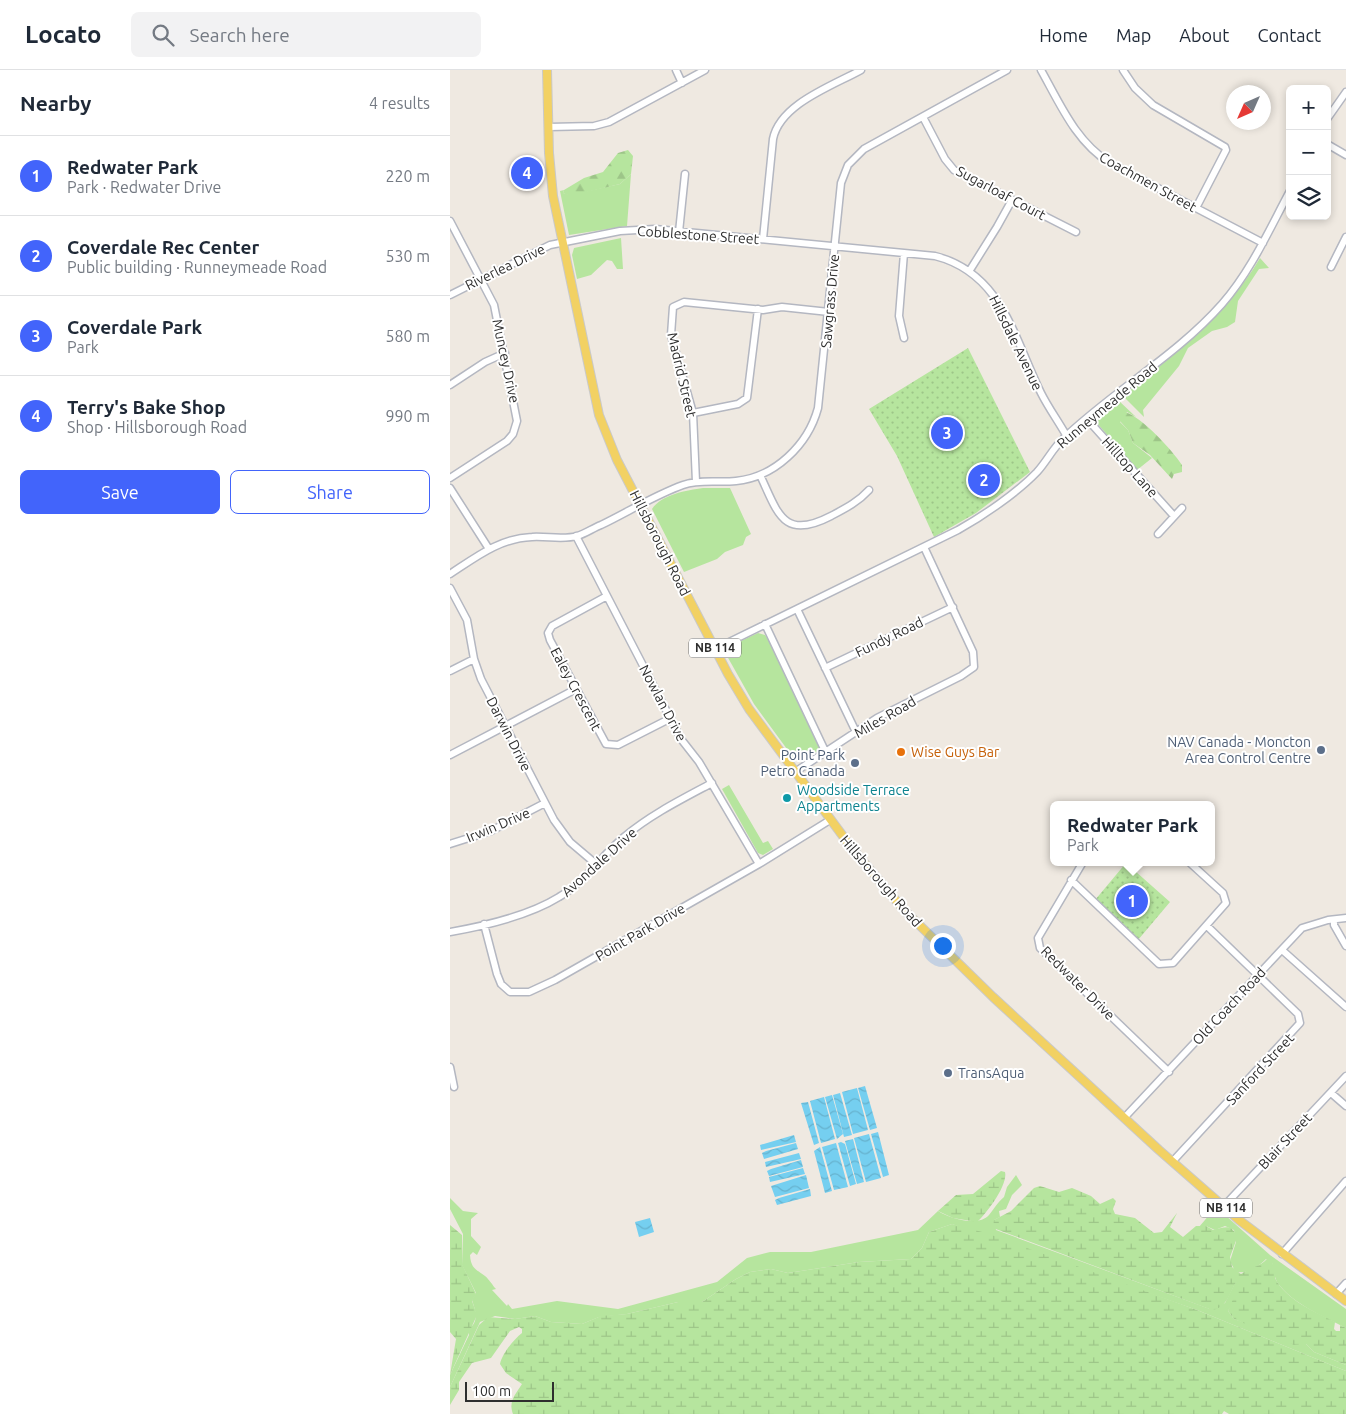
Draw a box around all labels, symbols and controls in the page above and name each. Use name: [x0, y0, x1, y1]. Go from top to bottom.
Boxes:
search box: [131, 12, 481, 57]
text: Locato: [25, 21, 101, 48]
icon: search: [149, 21, 177, 49]
text: Search here: [189, 24, 290, 46]
text: Home: [1039, 25, 1088, 45]
text: Map: [1116, 25, 1151, 45]
text: About: [1179, 25, 1229, 45]
text: Contact: [1257, 25, 1321, 45]
north arrow: [1226, 85, 1271, 130]
map controls: [1286, 85, 1331, 220]
button: +: [1286, 85, 1331, 130]
text: Nearby: [20, 91, 91, 115]
text: 4 results: [369, 94, 430, 112]
button: −: [1286, 130, 1331, 175]
street label: Coachmen Street: [1097, 149, 1200, 216]
pin: 4: [511, 154, 543, 192]
text: Redwater Park: [67, 156, 198, 178]
street label: Sugarloaf Court: [954, 163, 1049, 224]
text: 1: [31, 167, 41, 185]
text: 220 m: [385, 167, 430, 185]
button: layers: [1286, 175, 1331, 220]
text: Park · Redwater Drive: [67, 178, 221, 196]
street label: Cobblestone Street: [636, 223, 760, 247]
text: Coverdale Rec Center: [67, 236, 259, 258]
street label: Riverlea Drive: [462, 241, 548, 293]
text: 2: [31, 247, 41, 265]
text: 530 m: [385, 247, 430, 265]
street label: Sawgrass Drive: [818, 253, 842, 349]
text: Public building · Runneymeade Road: [67, 258, 327, 276]
street label: Hillsdale Avenue: [986, 293, 1046, 393]
text: Coverdale Park: [67, 316, 202, 338]
street label: Muncey Drive: [489, 318, 523, 404]
text: 3: [31, 327, 41, 345]
text: 580 m: [385, 327, 430, 345]
street label: Madrid Street: [664, 331, 700, 420]
text: Park: [67, 338, 99, 356]
street label: Runneymeade Road: [1054, 359, 1160, 451]
text: Terry's Bake Shop: [67, 396, 226, 418]
text: 4: [31, 407, 41, 425]
text: 990 m: [385, 407, 430, 425]
pin: 3: [931, 414, 963, 452]
text: Shop · Hillsborough Road: [67, 418, 247, 436]
street label: Hilltop Lane: [1099, 434, 1161, 500]
pin: 2: [968, 461, 1000, 499]
button: Save: [20, 470, 220, 514]
button: Share: [230, 470, 430, 514]
street label: Hillsborough Road: [627, 488, 693, 598]
street label: Fundy Road: [852, 614, 926, 660]
road number: NB 114: [689, 638, 741, 658]
street label: Ealey Crescent: [547, 645, 605, 734]
street label: Nowlan Drive: [636, 662, 690, 744]
street label: Miles Road: [851, 693, 919, 741]
street label: Darwin Drive: [483, 694, 535, 774]
place label: NAV Canada - Moncton Area Control Centre: [1167, 734, 1311, 766]
place label: Wise Guys Bar: [911, 744, 1000, 760]
marker: NAV Canada - Moncton Area Control Centre: [1315, 744, 1327, 756]
marker: Wise Guys Bar: [895, 746, 907, 758]
place label: Point Park Petro Canada: [761, 747, 845, 779]
marker: Point Park Petro Canada: [849, 757, 861, 769]
place label: Woodside Terrace Appartments: [797, 782, 910, 814]
marker: Woodside Terrace Appartments: [781, 792, 793, 804]
popup: [1050, 801, 1215, 866]
street label: Irwin Drive: [464, 804, 532, 846]
text: Redwater Park: [1067, 814, 1198, 836]
street label: Avondale Drive: [558, 824, 640, 900]
street label: Hillsborough Road: [837, 832, 925, 930]
text: Park: [1067, 836, 1099, 854]
pin: 1: [1116, 882, 1148, 920]
street label: Point Park Drive: [592, 900, 688, 964]
your location: [930, 933, 956, 959]
street label: Redwater Drive: [1038, 943, 1118, 1023]
street label: Old Coach Road: [1189, 964, 1269, 1048]
street label: Sanford Street: [1223, 1030, 1298, 1108]
place label: TransAqua: [958, 1065, 1024, 1081]
marker: TransAqua: [942, 1067, 954, 1079]
street label: Blair Street: [1255, 1109, 1315, 1172]
road number: NB 114: [1200, 1198, 1252, 1218]
scale bar: [465, 1379, 554, 1402]
text: 100 m: [472, 1383, 511, 1399]

